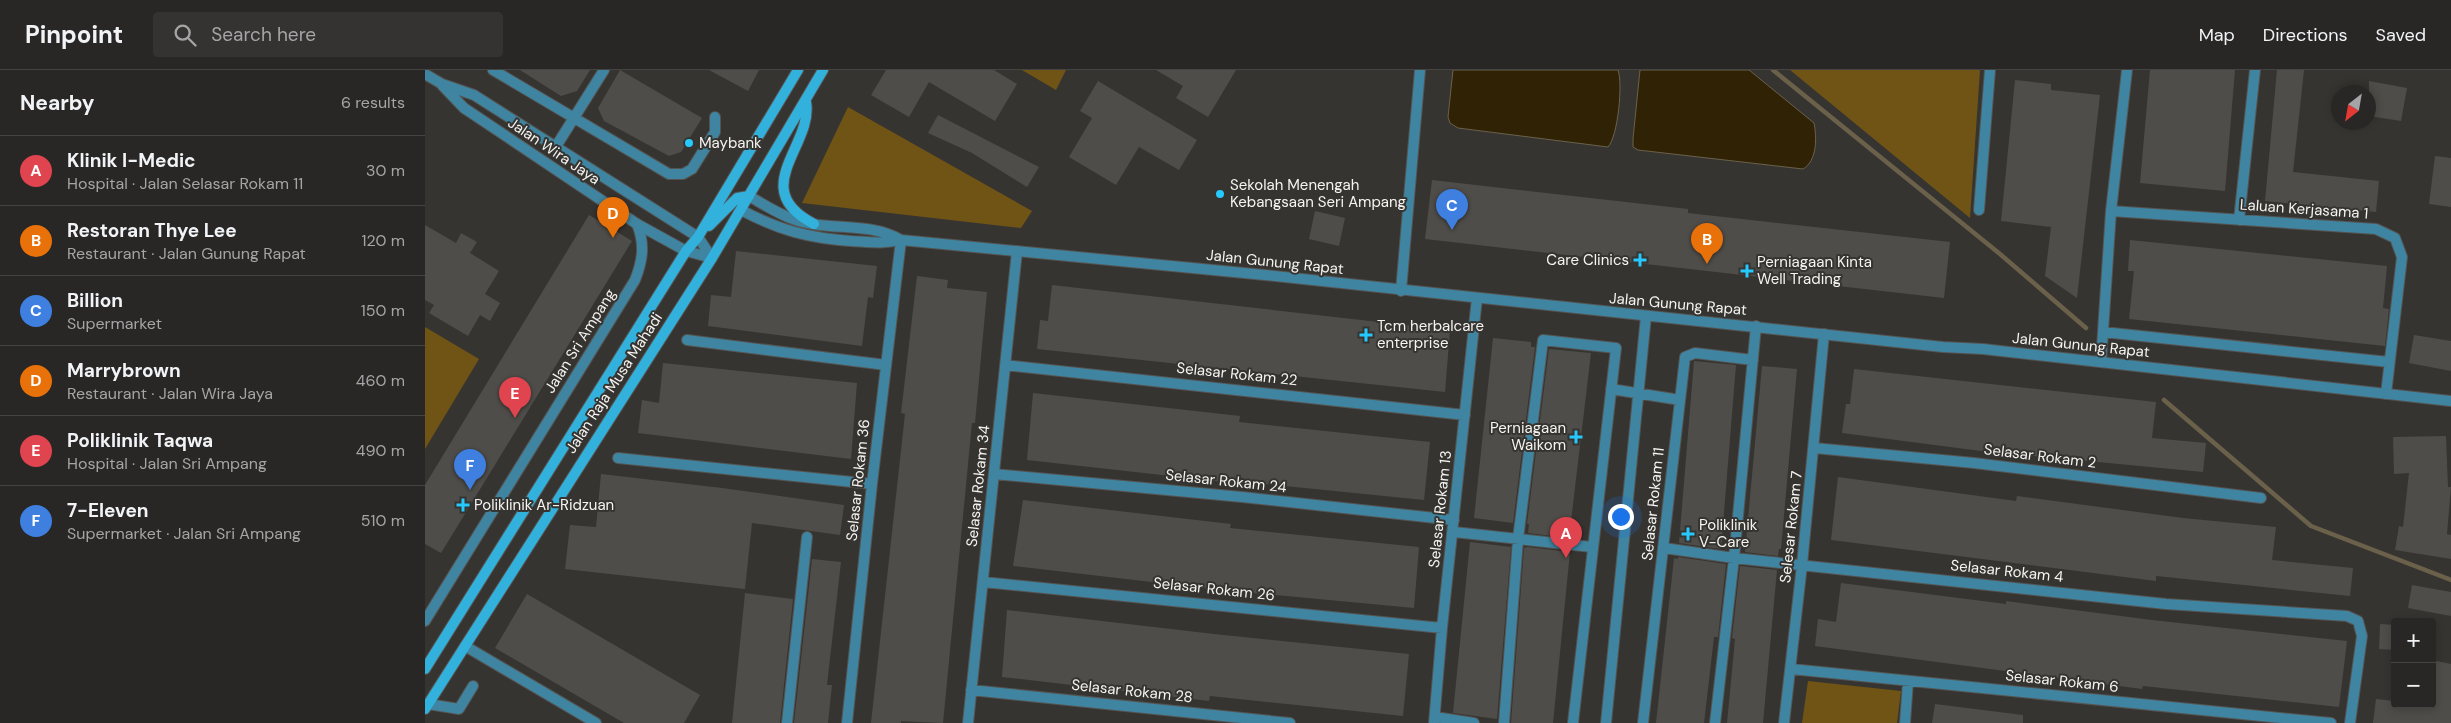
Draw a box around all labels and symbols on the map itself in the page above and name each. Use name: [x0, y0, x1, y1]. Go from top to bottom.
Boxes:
north arrow: [2331, 85, 2376, 130]
street label: Jalan Wira Jaya: [504, 113, 604, 189]
place label: Maybank: [699, 133, 762, 153]
marker: Maybank: [683, 137, 695, 149]
place label: Sekolah Menengah Kebangsaan Seri Ampang: [1230, 175, 1406, 212]
marker: Sekolah Menengah Kebangsaan Seri Ampang: [1214, 188, 1226, 200]
pin: C: [1436, 189, 1468, 230]
street label: Laluan Kerjasama 1: [2239, 195, 2369, 223]
pin: D: [597, 197, 629, 238]
pin: B: [1691, 223, 1723, 264]
street label: Jalan Gunung Rapat: [1205, 245, 1345, 279]
place label: Care Clinics: [1546, 250, 1629, 270]
place label: Perniagaan Kinta Well Trading: [1757, 252, 1872, 289]
marker: Care Clinics: [1633, 253, 1647, 267]
marker: Perniagaan Kinta Well Trading: [1741, 265, 1753, 277]
street label: Jalan Sri Ampang: [540, 285, 620, 397]
street label: Jalan Gunung Rapat: [1608, 288, 1748, 320]
street label: Jalan Raja Musa Mahadi: [561, 309, 667, 457]
place label: Tcm herbalcare enterprise: [1377, 316, 1484, 353]
marker: Tcm herbalcare enterprise: [1359, 328, 1373, 342]
street label: Jalan Gunung Rapat: [2011, 328, 2151, 362]
street label: Selasar Rokam 22: [1175, 358, 1299, 390]
pin: E: [499, 377, 531, 418]
street label: Selasar Rokam 36: [842, 418, 874, 542]
place label: Perniagaan Waikom: [1490, 418, 1566, 455]
street label: Selasar Rokam 34: [962, 424, 994, 548]
marker: Perniagaan Waikom: [1570, 431, 1582, 443]
street label: Selasar Rokam 2: [1983, 439, 2097, 473]
street label: Selasar Rokam 11: [1637, 446, 1669, 562]
pin: F: [454, 449, 486, 490]
street label: Selasar Rokam 13: [1424, 449, 1456, 569]
street label: Selasar Rokam 24: [1164, 465, 1288, 497]
street label: Selesar Rokam 7: [1775, 470, 1807, 584]
place label: Poliklinik Ar-Ridzuan: [474, 495, 614, 515]
marker: Poliklinik Ar-Ridzuan: [456, 498, 470, 512]
your location: [1608, 504, 1634, 530]
place label: Poliklinik V-Care: [1699, 515, 1758, 552]
pin: A: [1550, 517, 1582, 558]
marker: Poliklinik V-Care: [1681, 527, 1695, 541]
street label: Selasar Rokam 4: [1950, 555, 2064, 587]
street label: Selasar Rokam 26: [1152, 573, 1276, 605]
street label: Selasar Rokam 6: [2004, 665, 2120, 697]
street label: Selasar Rokam 28: [1070, 675, 1194, 707]

